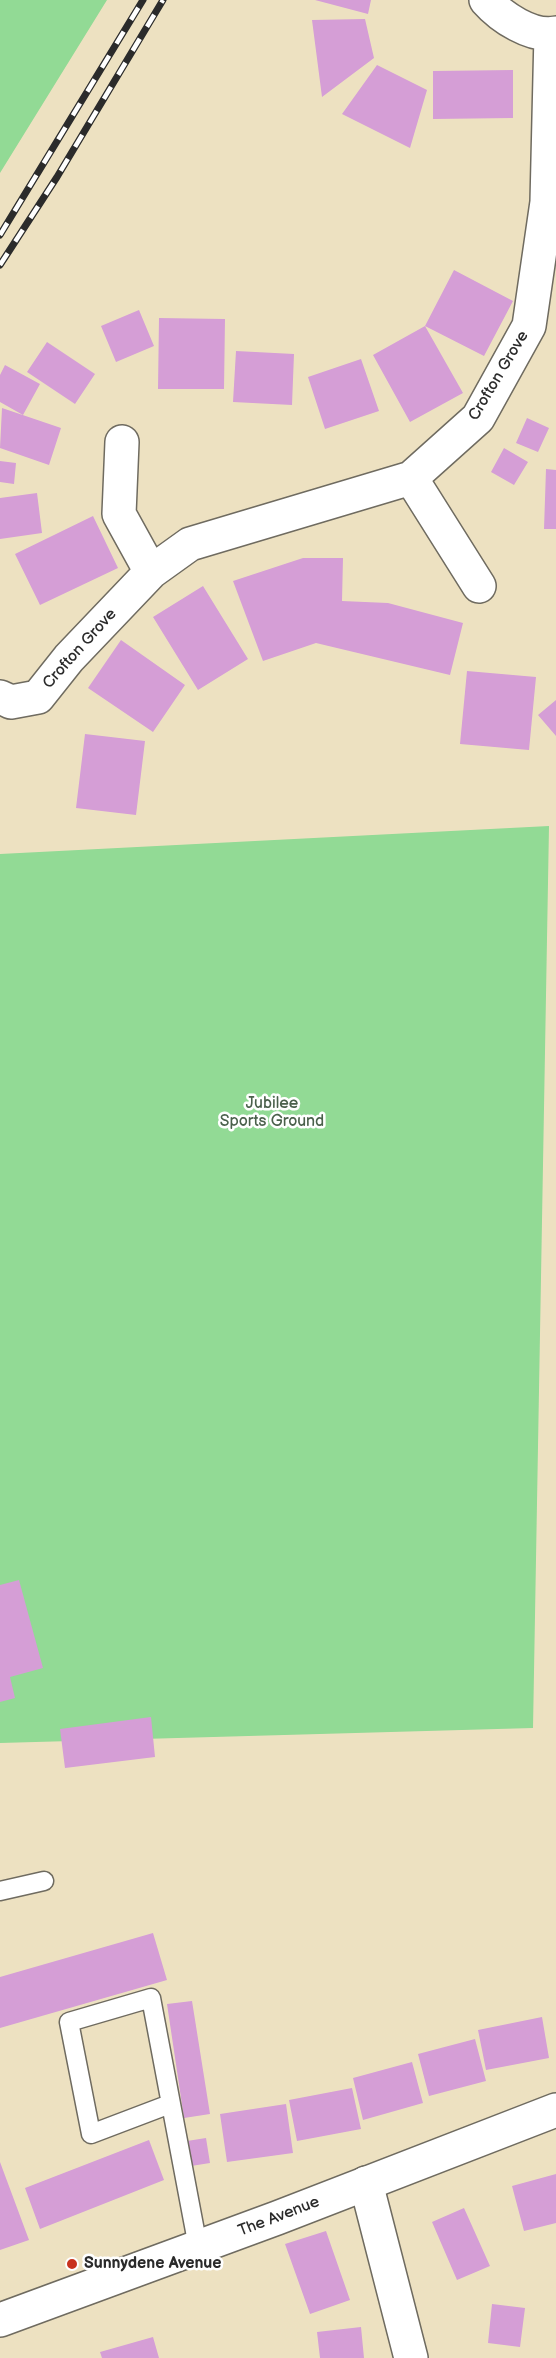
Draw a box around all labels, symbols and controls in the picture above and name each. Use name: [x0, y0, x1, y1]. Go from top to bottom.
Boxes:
street label: Crofton Grove: [465, 328, 533, 424]
street label: Crofton Grove: [39, 605, 121, 693]
park label: Jubilee Sports Ground: [220, 1094, 324, 1132]
street label: The Avenue: [236, 2193, 322, 2241]
place label: Sunnydene Avenue: [84, 2254, 221, 2274]
marker: Sunnydene Avenue: [65, 2257, 79, 2271]

